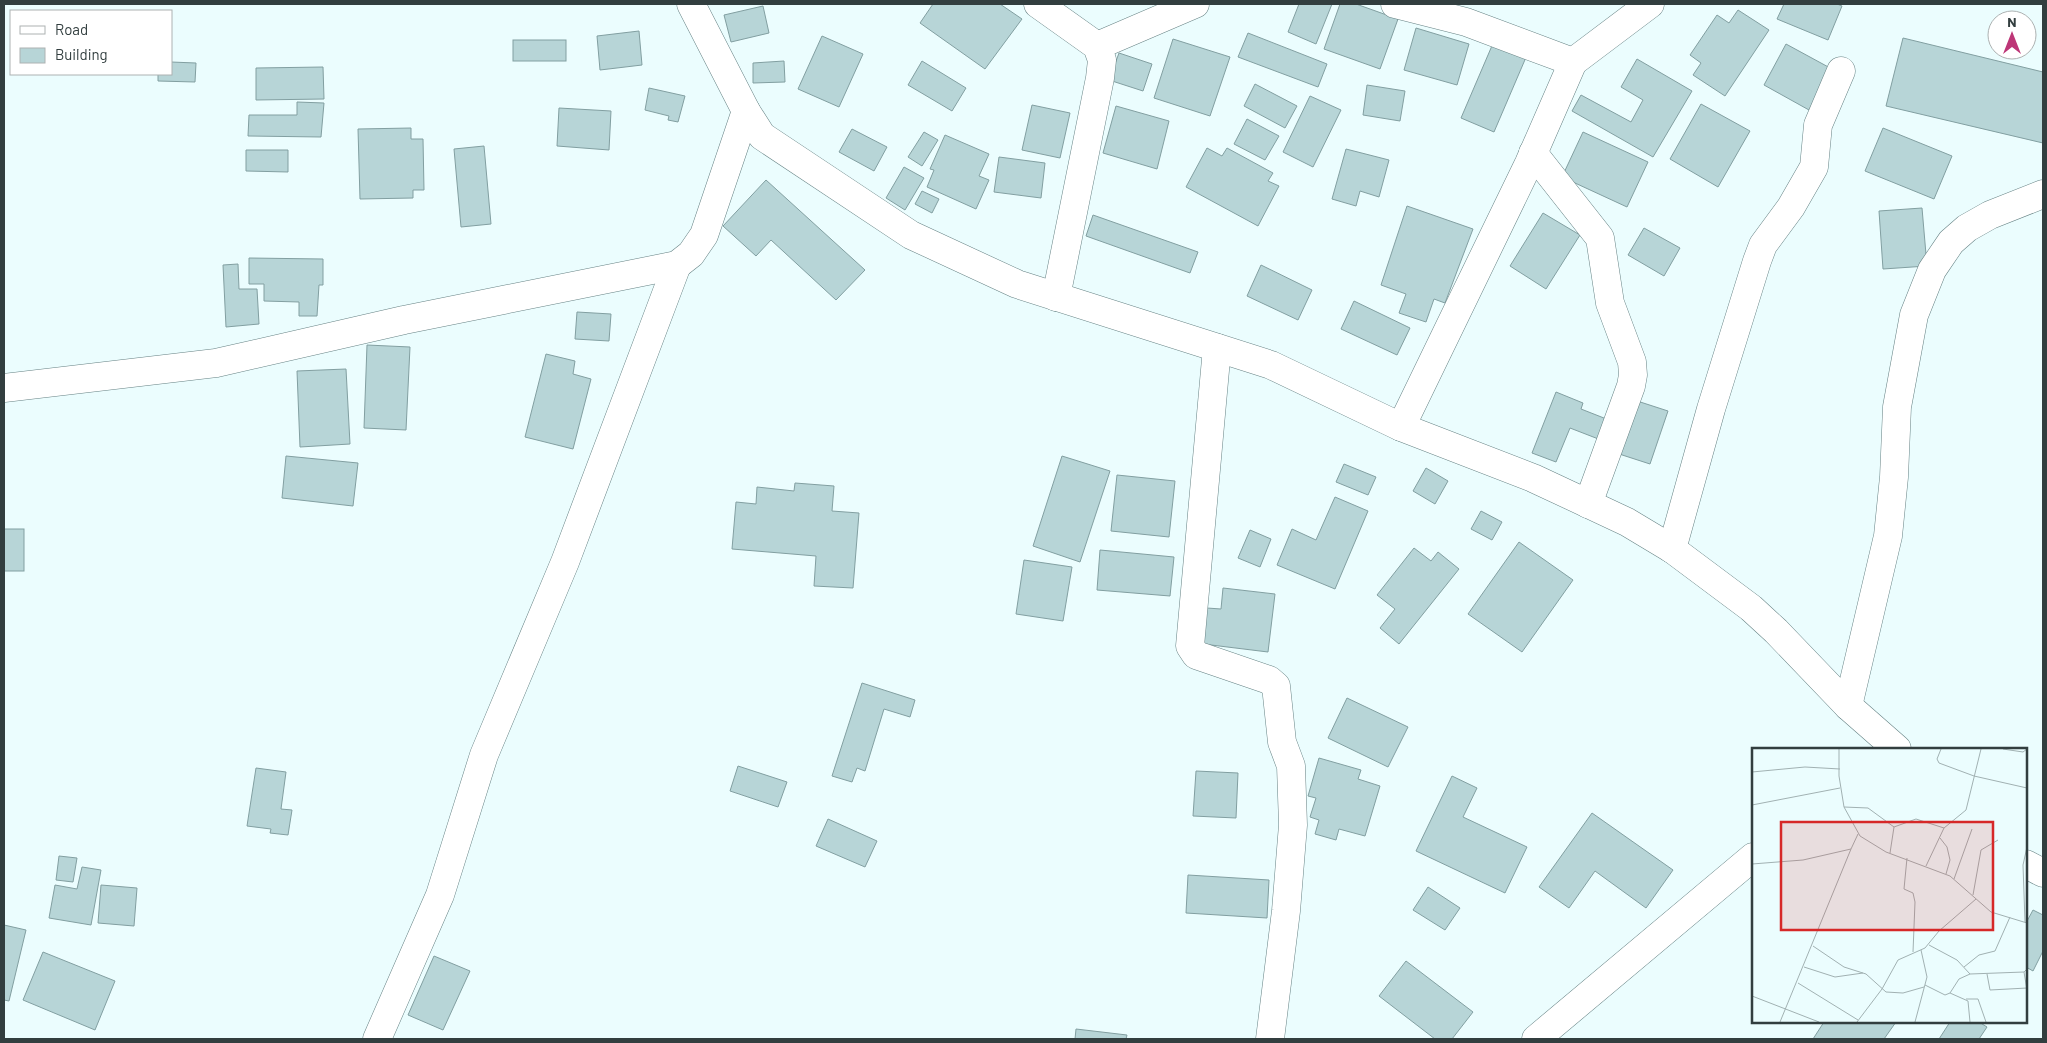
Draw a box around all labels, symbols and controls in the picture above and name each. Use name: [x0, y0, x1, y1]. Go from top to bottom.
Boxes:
legend: [10, 10, 172, 75]
north arrow: [1987, 10, 2037, 60]
text: N: [2007, 13, 2017, 30]
text: Road: [55, 20, 88, 38]
text: Building: [55, 45, 108, 63]
inset map: [1752, 748, 2027, 1023]

